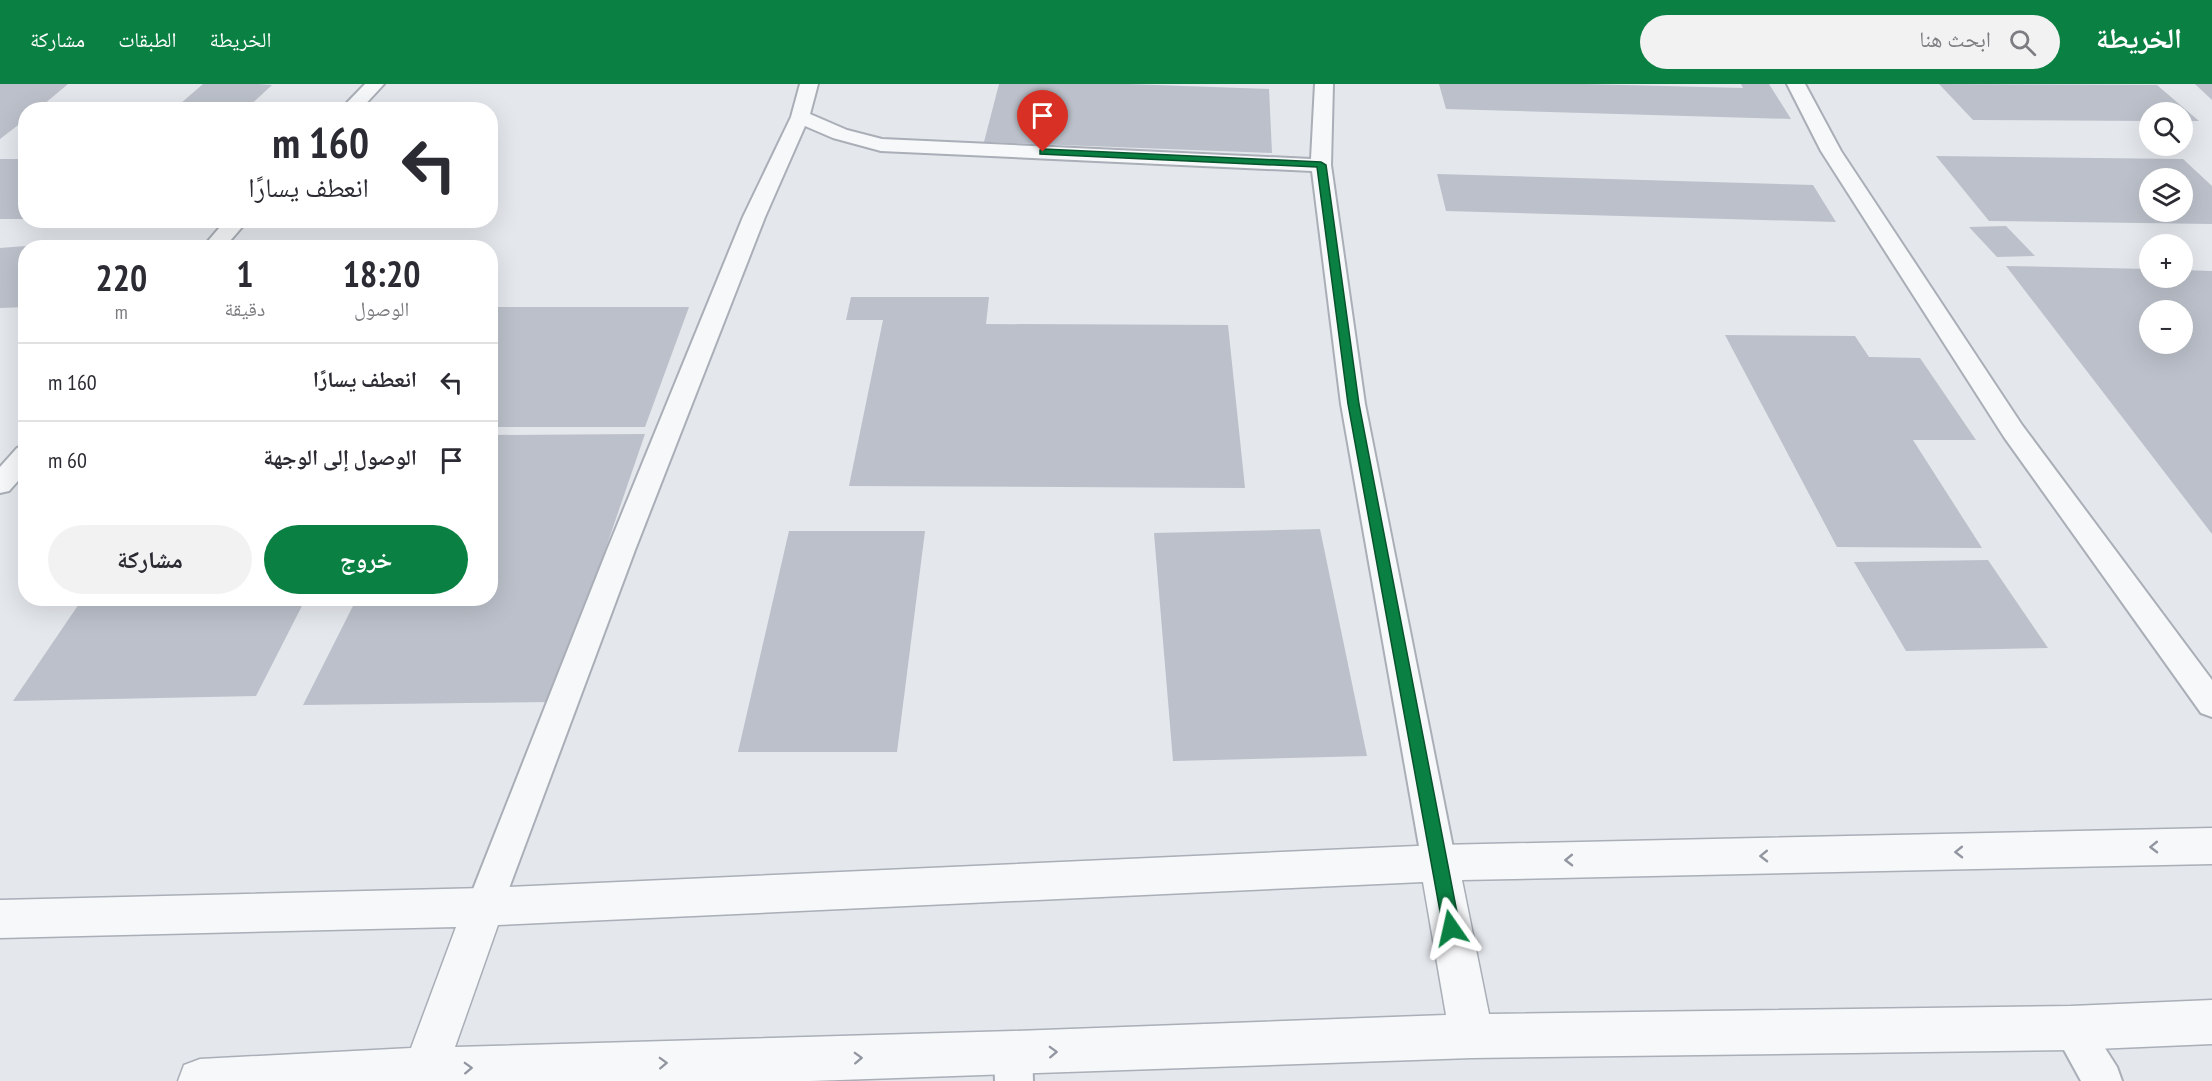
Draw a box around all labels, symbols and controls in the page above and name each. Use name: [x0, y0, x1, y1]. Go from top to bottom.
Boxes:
search box: [1640, 15, 2060, 69]
text: الخريطة: [2096, 19, 2182, 56]
text: ابحث هنا: [1919, 25, 1991, 53]
text: مشاركة: [30, 26, 85, 53]
text: الطبقات: [118, 26, 177, 53]
text: الخريطة: [210, 26, 271, 53]
icon: search: [2006, 26, 2039, 59]
pin: [1017, 90, 1068, 152]
icon: arrive: [1026, 99, 1059, 132]
map controls: [2139, 102, 2193, 354]
button: search: [2139, 102, 2193, 156]
text: 160 m: [272, 115, 369, 170]
icon: left: [390, 126, 468, 204]
button: layers: [2139, 168, 2193, 222]
text: انعطف يسارًا: [248, 170, 369, 204]
button: +: [2139, 234, 2193, 288]
text: 1: [236, 250, 253, 297]
text: 18:20: [343, 250, 421, 297]
text: 220: [95, 254, 147, 301]
text: دقيقة: [225, 296, 265, 322]
text: الوصول: [354, 296, 409, 322]
text: m: [115, 299, 128, 325]
button: −: [2139, 300, 2193, 354]
text: انعطف يسارًا: [313, 365, 417, 393]
icon: left: [435, 366, 468, 399]
text: 160 m: [48, 368, 97, 396]
text: الوصول إلى الوجهة: [263, 443, 417, 471]
icon: arrive: [435, 444, 468, 477]
text: 60 m: [48, 446, 87, 474]
button: مشاركة: [48, 525, 252, 594]
button: خروج: [264, 525, 468, 594]
one-way arrow: [2149, 841, 2158, 854]
one-way arrow: [1954, 845, 1963, 858]
one-way arrow: [1759, 850, 1768, 862]
one-way arrow: [1564, 854, 1573, 866]
position arrow: [1419, 896, 1483, 960]
one-way arrow: [1048, 1045, 1057, 1058]
one-way arrow: [853, 1051, 862, 1064]
one-way arrow: [658, 1057, 667, 1069]
one-way arrow: [463, 1062, 472, 1075]

